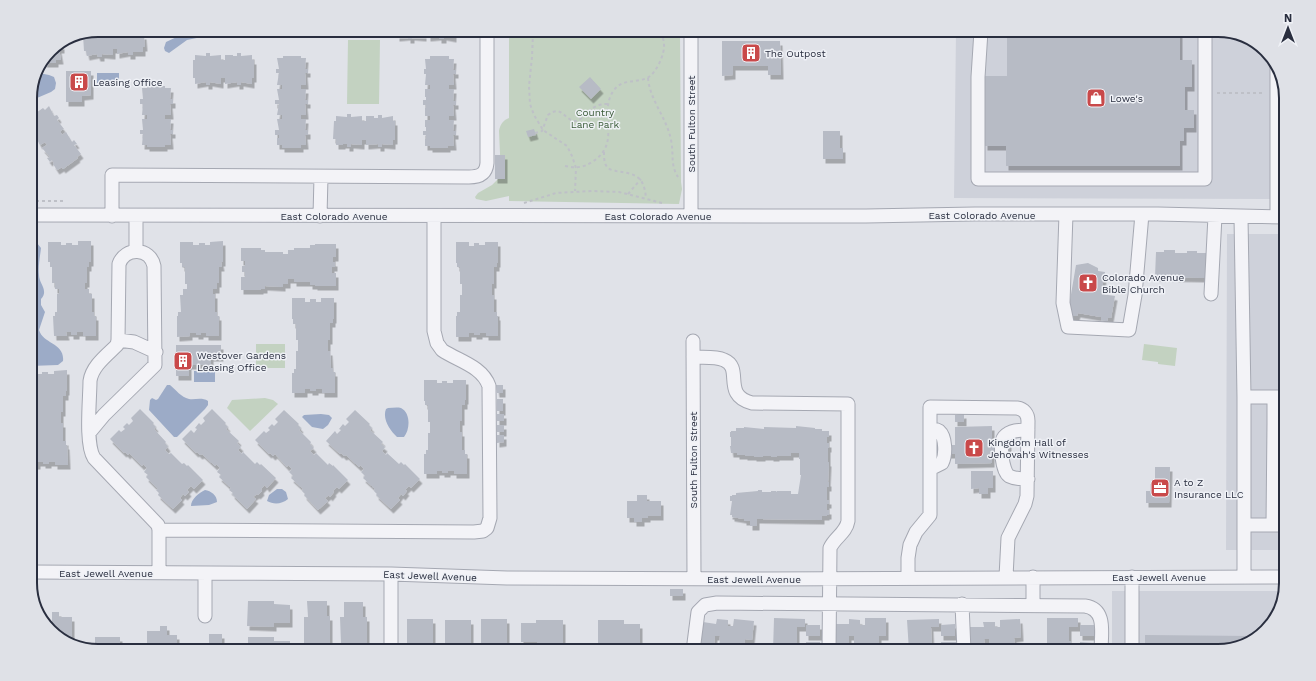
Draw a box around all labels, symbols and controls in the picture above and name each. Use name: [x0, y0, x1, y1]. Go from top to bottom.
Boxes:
north arrow: [1268, 8, 1308, 48]
text: N: [1284, 12, 1292, 25]
building icon: The Outpost: [740, 42, 762, 64]
place label: The Outpost: [765, 48, 827, 59]
building icon: Leasing Office: [68, 71, 90, 93]
street label: South Fulton Street: [686, 75, 697, 172]
place label: Leasing Office: [93, 77, 163, 88]
shop icon: Lowe's: [1085, 87, 1107, 109]
place label: Lowe's: [1110, 93, 1143, 104]
park label: Country Lane Park: [571, 107, 620, 130]
street label: East Colorado Avenue: [928, 210, 1036, 221]
street label: East Colorado Avenue: [280, 211, 388, 222]
street label: East Colorado Avenue: [604, 211, 712, 222]
church icon: Colorado Avenue Bible Church: [1077, 272, 1099, 294]
place label: Colorado Avenue Bible Church: [1102, 272, 1184, 295]
building icon: Westover Gardens Leasing Office: [172, 350, 194, 372]
place label: Westover Gardens Leasing Office: [197, 350, 286, 373]
street label: South Fulton Street: [688, 411, 699, 508]
church icon: Kingdom Hall of Jehovah's Witnesses: [963, 437, 985, 459]
place label: Kingdom Hall of Jehovah's Witnesses: [988, 437, 1089, 460]
office icon: A to Z Insurance LLC: [1149, 477, 1171, 499]
place label: A to Z Insurance LLC: [1174, 477, 1244, 500]
street label: East Jewell Avenue: [59, 568, 153, 579]
street label: East Jewell Avenue: [383, 569, 477, 583]
street label: East Jewell Avenue: [1112, 572, 1206, 583]
street label: East Jewell Avenue: [707, 574, 801, 585]

